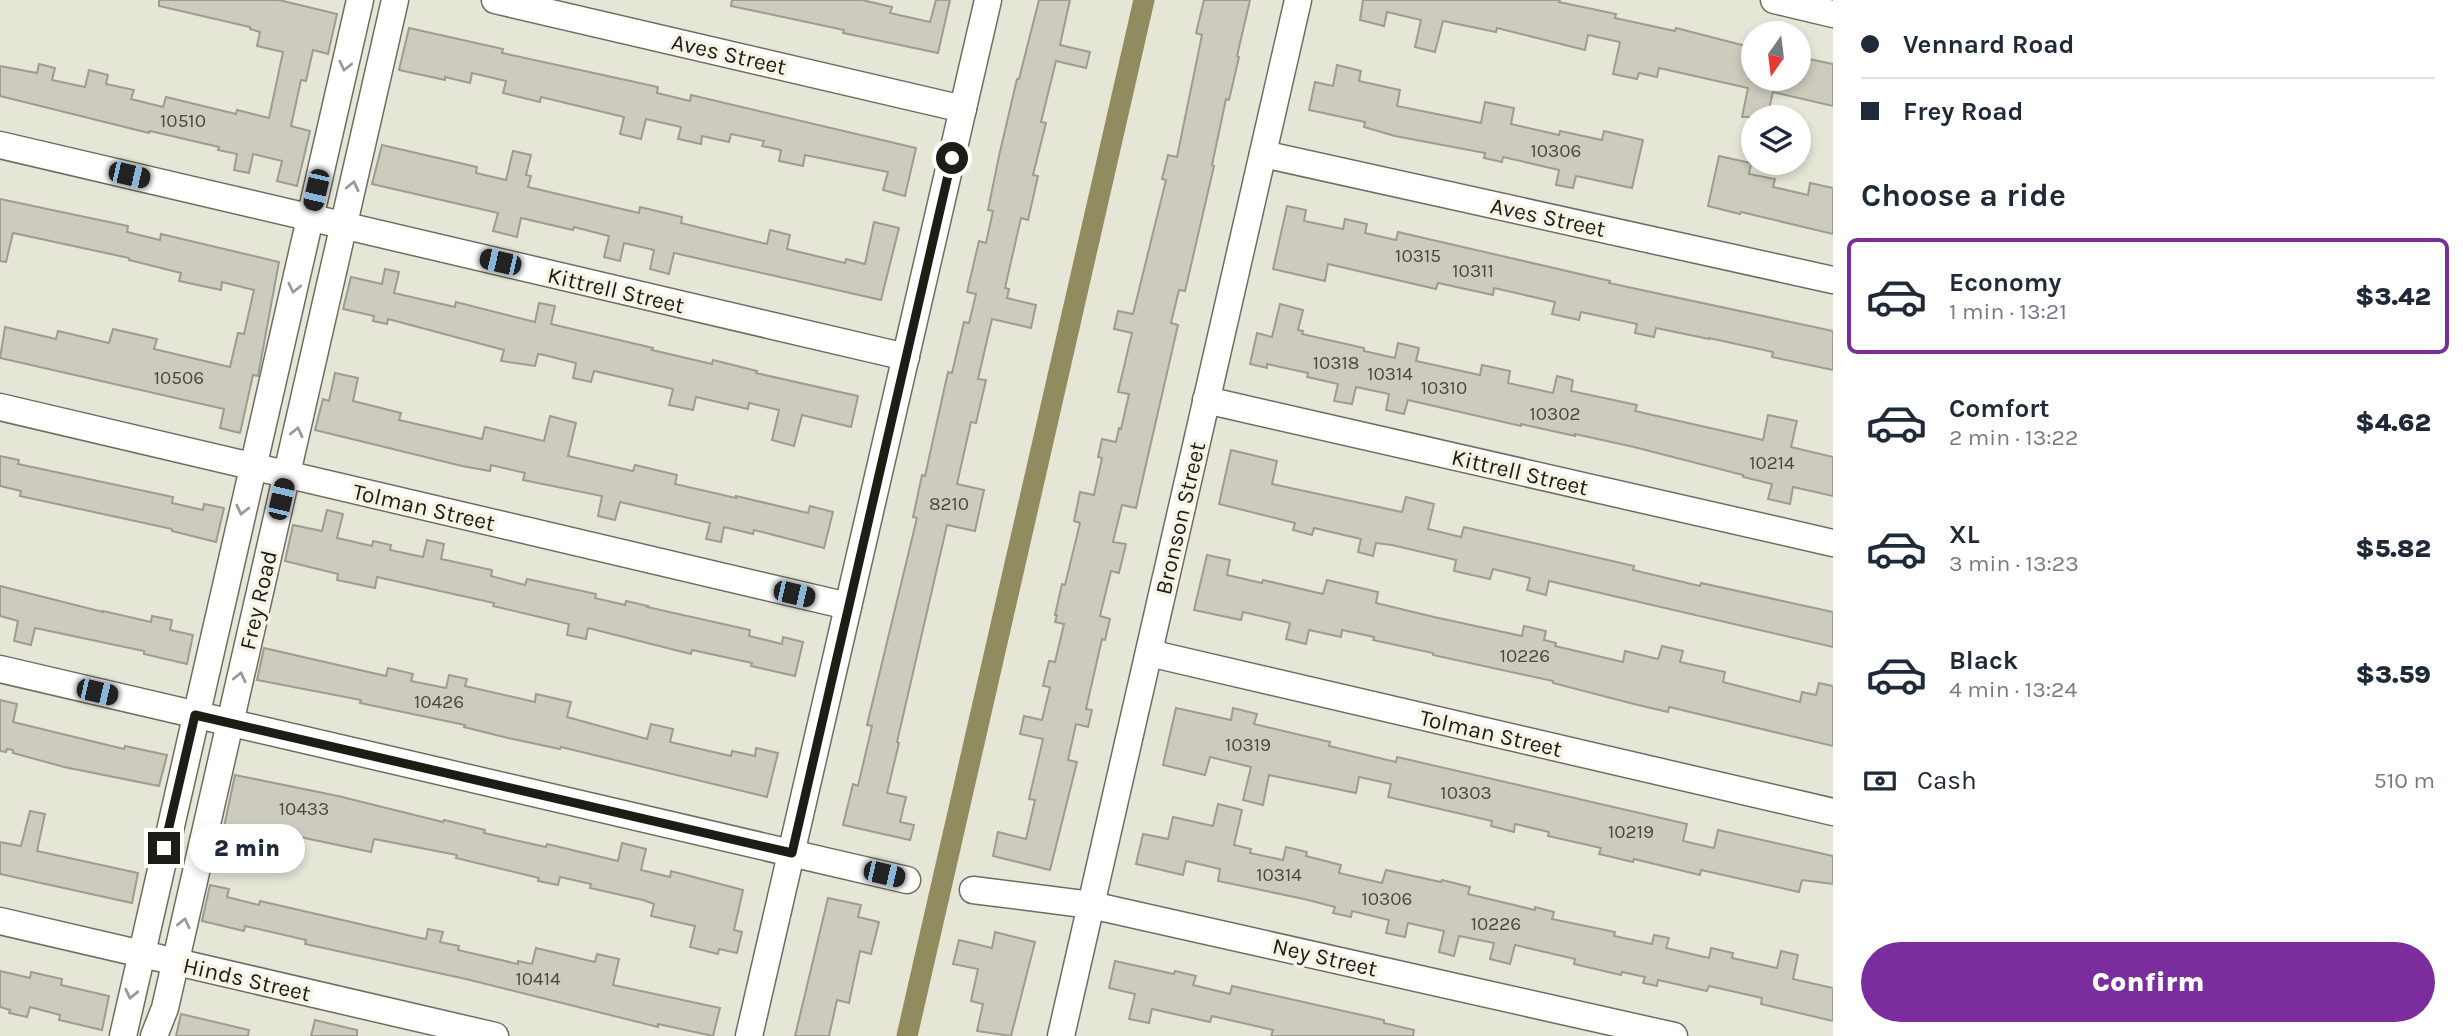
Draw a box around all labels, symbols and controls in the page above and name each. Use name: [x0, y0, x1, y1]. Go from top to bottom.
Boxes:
north arrow: [1741, 21, 1811, 91]
map controls: [1741, 21, 1811, 175]
street label: Aves Street: [669, 28, 789, 81]
text: Vennard Road: [1903, 29, 2074, 60]
one-way arrow: [339, 60, 353, 72]
text: Frey Road: [1903, 96, 2023, 127]
button: layers: [1741, 105, 1811, 175]
house number: 10510: [160, 110, 206, 132]
house number: 10306: [1531, 140, 1581, 162]
route start: [936, 142, 968, 174]
car: [107, 160, 152, 190]
car: [302, 167, 331, 213]
text: Choose a ride: [1861, 177, 2066, 214]
one-way arrow: [345, 180, 359, 192]
street label: Aves Street: [1488, 192, 1608, 243]
house number: 10315: [1395, 245, 1441, 267]
car: [478, 247, 523, 277]
house number: 10311: [1452, 260, 1494, 282]
street label: Kittrell Street: [545, 262, 687, 319]
icon: car: [1865, 265, 1928, 328]
text: Economy: [1949, 267, 2061, 298]
text: $3.42: [2355, 281, 2431, 312]
one-way arrow: [287, 282, 302, 294]
text: 1 min · 13:21: [1949, 298, 2067, 325]
house number: 10318: [1313, 352, 1359, 374]
house number: 10314: [1367, 363, 1413, 385]
house number: 10506: [154, 367, 204, 389]
house number: 10310: [1421, 377, 1467, 399]
icon: car: [1865, 391, 1928, 454]
text: Comfort: [1949, 393, 2050, 424]
house number: 10302: [1529, 403, 1581, 425]
text: $4.62: [2355, 407, 2431, 438]
text: 2 min · 13:22: [1949, 424, 2078, 451]
one-way arrow: [288, 426, 303, 438]
street label: Bronson Street: [1150, 439, 1211, 597]
street label: Kittrell Street: [1449, 444, 1591, 501]
house number: 10214: [1749, 452, 1795, 474]
car: [267, 476, 296, 522]
street label: Tolman Street: [350, 478, 498, 537]
house number: 8210: [929, 493, 969, 515]
one-way arrow: [236, 504, 251, 516]
icon: car: [1865, 517, 1928, 580]
text: XL: [1949, 519, 1980, 550]
text: $5.82: [2355, 533, 2431, 564]
street label: Frey Road: [234, 548, 283, 652]
text: 3 min · 13:23: [1949, 550, 2079, 577]
car: [772, 579, 817, 609]
icon: car: [1865, 643, 1928, 706]
house number: 10226: [1500, 645, 1550, 667]
text: Black: [1949, 645, 2018, 676]
text: $3.59: [2356, 659, 2431, 690]
one-way arrow: [232, 671, 247, 683]
text: 4 min · 13:24: [1949, 676, 2077, 703]
car: [75, 677, 120, 707]
house number: 10426: [414, 691, 464, 713]
street label: Tolman Street: [1417, 704, 1565, 763]
house number: 10319: [1225, 734, 1271, 756]
icon: cash: [1861, 762, 1899, 800]
text: Cash: [1917, 765, 1977, 796]
text: 510 m: [2374, 767, 2435, 794]
house number: 10303: [1440, 782, 1492, 804]
house number: 10433: [279, 798, 329, 820]
house number: 10219: [1608, 821, 1654, 843]
callout: 2 min: [188, 824, 304, 872]
route end: [148, 832, 180, 864]
text: 2 min: [214, 835, 280, 862]
car: [862, 859, 907, 889]
house number: 10314: [1256, 864, 1302, 886]
house number: 10306: [1362, 888, 1412, 910]
house number: 10226: [1471, 913, 1521, 935]
one-way arrow: [176, 917, 190, 929]
street label: Ney Street: [1270, 932, 1380, 983]
button: Confirm: [1861, 942, 2435, 1022]
street label: Hinds Street: [180, 952, 314, 1007]
house number: 10414: [515, 968, 561, 990]
one-way arrow: [125, 988, 140, 1000]

